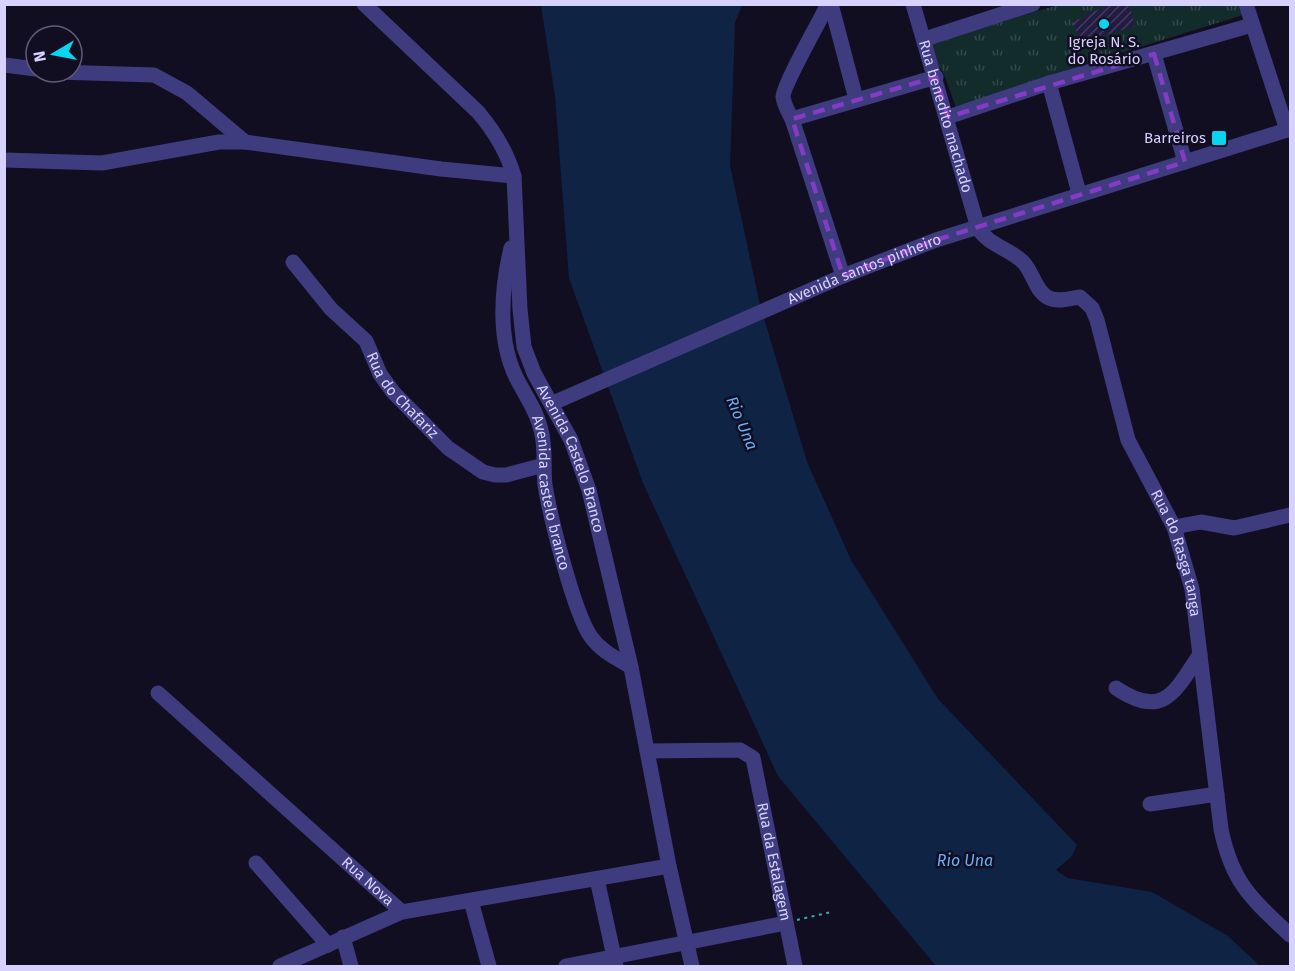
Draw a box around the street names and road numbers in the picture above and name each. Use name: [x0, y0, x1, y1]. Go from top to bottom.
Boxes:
street label: Rua benedito machado: [915, 38, 976, 195]
street label: Avenida santos pinheiro: [785, 230, 943, 308]
street label: Rua do Chafariz: [363, 349, 443, 442]
street label: Avenida Castelo Branco: [533, 381, 608, 535]
street label: Avenida castelo branco: [528, 412, 574, 572]
street label: Rua do Rasga tanga: [1147, 487, 1204, 618]
street label: Rua da Estalagem: [753, 801, 795, 922]
street label: Rua Nova: [338, 853, 398, 910]

